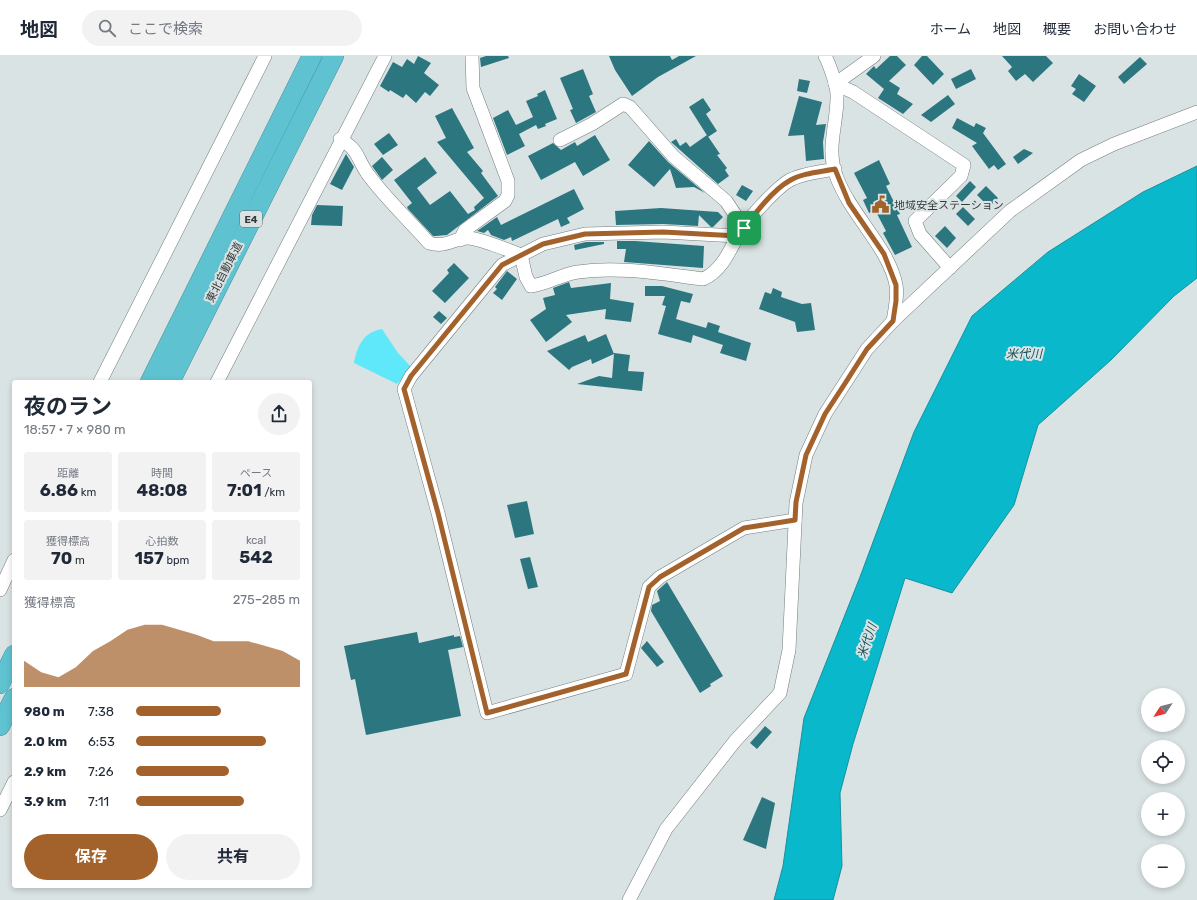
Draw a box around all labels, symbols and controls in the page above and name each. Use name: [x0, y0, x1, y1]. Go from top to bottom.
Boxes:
search box: [82, 10, 362, 46]
icon: search: [96, 17, 118, 39]
text: 地図: [20, 18, 58, 41]
text: ここで検索: [128, 20, 203, 38]
text: ホーム: [929, 21, 971, 38]
text: 地図: [993, 21, 1021, 38]
text: 概要: [1043, 21, 1071, 38]
text: お問い合わせ: [1093, 21, 1177, 38]
public building icon: 地域安全ステーション: [871, 195, 891, 215]
place label: 地域安全ステーション: [894, 199, 1004, 212]
road number: E4: [240, 211, 262, 227]
pin: [727, 211, 761, 245]
icon: arrive: [733, 217, 755, 239]
street label: 東北自動車道: [204, 240, 245, 305]
water label: 米代川: [1006, 347, 1044, 361]
text: 夜のラン: [24, 393, 112, 420]
button: share: [258, 393, 300, 435]
text: 18:57 · 7 × 980 m: [24, 422, 126, 437]
text: 距離: [57, 467, 79, 480]
text: 時間: [151, 467, 173, 480]
text: ペース: [240, 467, 272, 480]
text: 6.86: [40, 480, 78, 500]
text: 48:08: [136, 480, 188, 500]
text: 7:01: [227, 480, 262, 500]
text: km: [78, 486, 96, 499]
text: /km: [262, 486, 285, 499]
text: kcal: [246, 534, 266, 547]
text: 獲得標高: [46, 535, 90, 548]
text: 心拍数: [146, 535, 179, 548]
text: 542: [239, 547, 273, 567]
text: 70: [51, 548, 72, 568]
text: 157: [135, 548, 164, 568]
text: m: [72, 554, 85, 567]
text: bpm: [164, 554, 189, 567]
text: 275–285 m: [233, 592, 300, 607]
text: 獲得標高: [24, 595, 76, 610]
water label: 米代川: [855, 620, 880, 660]
north arrow: [1141, 688, 1185, 732]
map controls: [1141, 688, 1185, 888]
text: 980 m: [24, 704, 65, 719]
text: 7:38: [88, 704, 114, 719]
text: 2.0 km: [24, 734, 67, 749]
text: 6:53: [88, 734, 115, 749]
button: locate: [1141, 740, 1185, 784]
text: 2.9 km: [24, 764, 66, 779]
text: 7:26: [88, 764, 113, 779]
button: +: [1141, 792, 1185, 836]
text: 3.9 km: [24, 794, 66, 809]
text: 7:11: [88, 794, 109, 809]
button: 保存: [24, 834, 158, 880]
button: 共有: [166, 834, 300, 880]
button: −: [1141, 844, 1185, 888]

